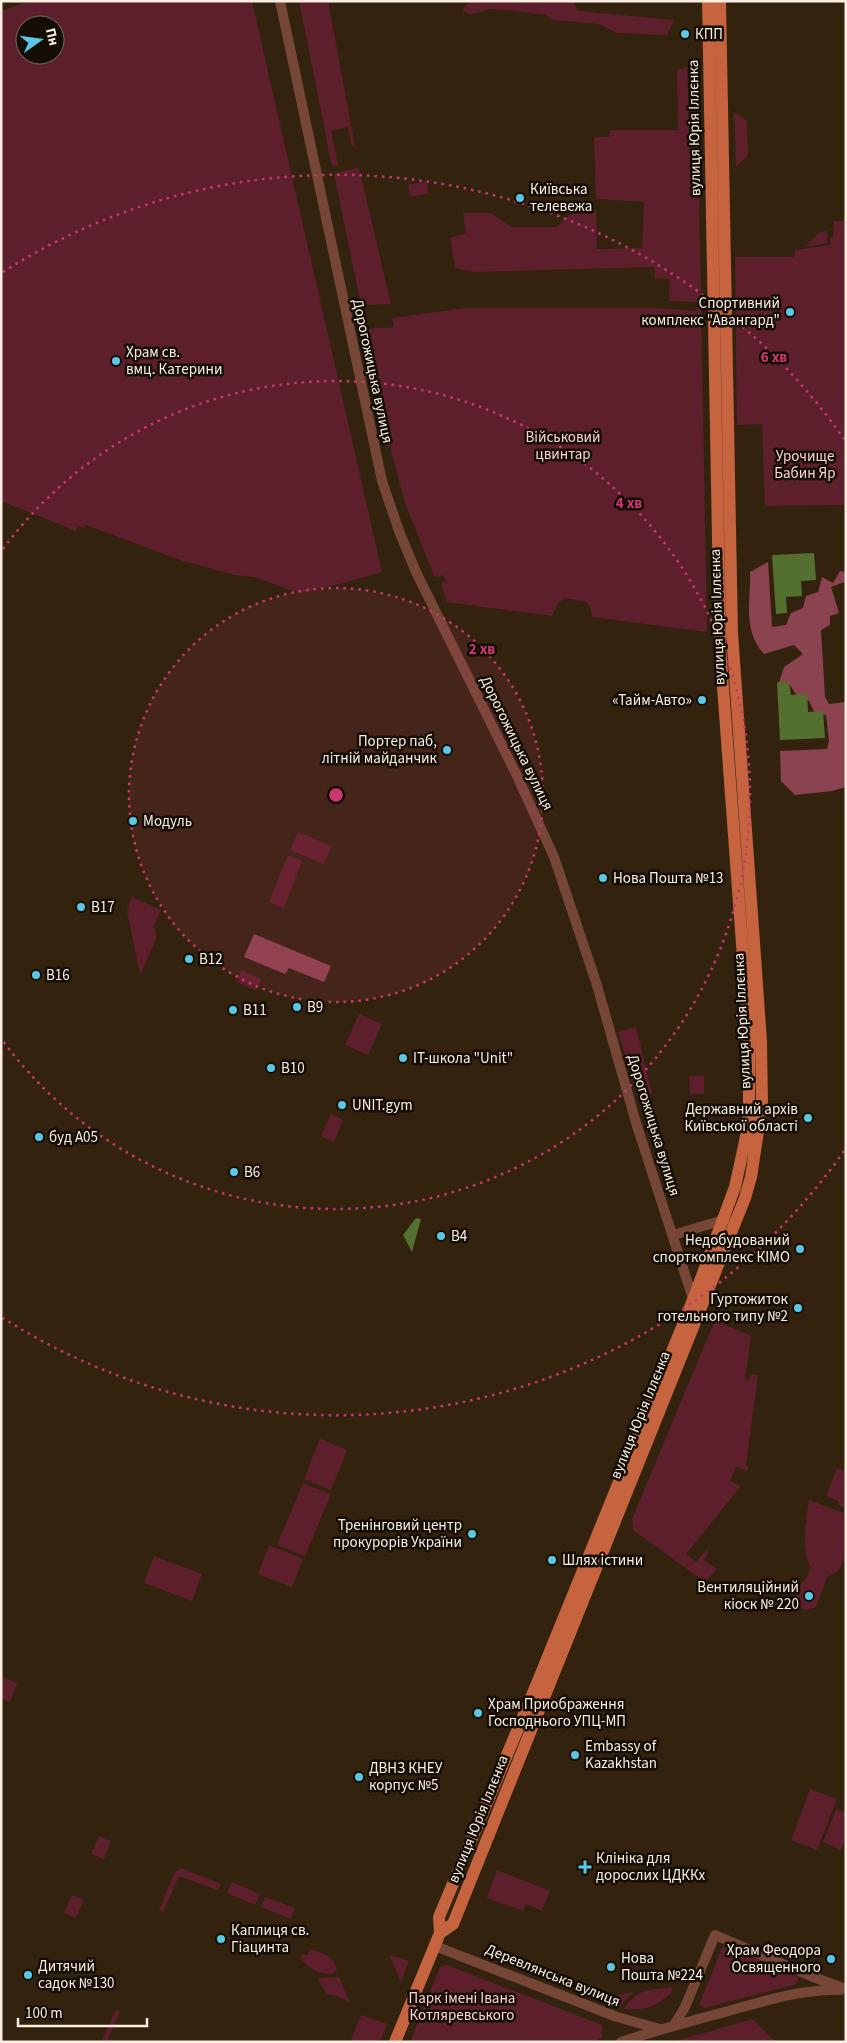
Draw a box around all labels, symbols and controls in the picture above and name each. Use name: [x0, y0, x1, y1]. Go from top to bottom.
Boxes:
north arrow: [15, 15, 65, 65]
place label: КПП: [695, 24, 723, 45]
text: Пн: [40, 26, 63, 48]
marker: КПП: [679, 28, 691, 40]
street label: вулиця Юрія Іллєнка: [683, 60, 706, 196]
place label: Київська телевежа: [530, 179, 592, 217]
marker: Київська телевежа: [514, 192, 526, 204]
place label: Спортивний комплекс "Авангард": [641, 293, 780, 331]
street label: Дорогожицька вулиця: [347, 297, 398, 445]
marker: Спортивний комплекс "Авангард": [784, 306, 796, 318]
place label: Храм св. вмц. Катерини: [126, 342, 222, 380]
text: 6 хв: [761, 347, 787, 368]
marker: Храм св. вмц. Катерини: [110, 355, 122, 367]
park label: Військовий цвинтар: [525, 427, 601, 465]
park label: Урочище Бабин Яр: [774, 446, 836, 484]
text: 4 хв: [616, 493, 642, 514]
street label: вулиця Юрія Іллєнка: [705, 548, 730, 685]
text: 2 хв: [469, 639, 495, 660]
street label: Дорогожицька вулиця: [475, 672, 558, 814]
place label: «Тайм-Авто»: [612, 690, 692, 711]
marker: «Тайм-Авто»: [696, 694, 708, 706]
place label: Портер паб, літній майданчик: [322, 731, 438, 769]
marker: Портер паб, літній майданчик: [441, 744, 453, 756]
centre of rings: [327, 786, 345, 804]
place label: Модуль: [143, 811, 192, 832]
marker: Модуль: [127, 815, 139, 827]
place label: Нова Пошта №13: [613, 868, 724, 889]
marker: Нова Пошта №13: [597, 872, 609, 884]
place label: B17: [91, 897, 115, 918]
marker: B17: [75, 901, 87, 913]
place label: B12: [199, 949, 223, 970]
street label: вулиця Юрія Іллєнка: [728, 952, 757, 1090]
marker: B12: [183, 953, 195, 965]
place label: B16: [46, 965, 70, 986]
marker: B16: [30, 969, 42, 981]
place label: B9: [307, 997, 323, 1018]
place label: B11: [243, 1000, 267, 1021]
marker: B9: [291, 1001, 303, 1013]
marker: B11: [227, 1004, 239, 1016]
place label: IT-школа "Unit": [413, 1048, 513, 1069]
marker: IT-школа "Unit": [397, 1052, 409, 1064]
street label: Дорогожицька вулиця: [622, 1052, 685, 1199]
place label: B10: [281, 1058, 305, 1079]
marker: B10: [265, 1062, 277, 1074]
place label: UNIT.gym: [352, 1095, 413, 1116]
marker: UNIT.gym: [336, 1099, 348, 1111]
place label: Державний архів Київської області: [684, 1099, 798, 1137]
marker: Державний архів Київської області: [802, 1112, 814, 1124]
place label: буд А05: [49, 1127, 98, 1148]
marker: буд А05: [33, 1131, 45, 1143]
place label: B6: [244, 1162, 260, 1183]
marker: B6: [228, 1166, 240, 1178]
place label: B4: [451, 1226, 468, 1247]
marker: B4: [435, 1230, 447, 1242]
place label: Недобудований спорткомплекс КІМО: [653, 1230, 790, 1268]
marker: Недобудований спорткомплекс КІМО: [794, 1243, 806, 1255]
place label: Гуртожиток готельного типу №2: [657, 1289, 789, 1327]
marker: Гуртожиток готельного типу №2: [792, 1302, 804, 1314]
street label: вулиця Юрія Іллєнка: [605, 1348, 676, 1482]
place label: Тренінговий центр прокурорів України: [333, 1515, 462, 1553]
marker: Тренінговий центр прокурорів України: [466, 1528, 478, 1540]
place label: Шлях істини: [562, 1550, 643, 1571]
marker: Шлях істини: [546, 1554, 558, 1566]
place label: Вентиляційний кіоск № 220: [697, 1577, 799, 1615]
marker: Вентиляційний кіоск № 220: [803, 1590, 815, 1602]
place label: Храм Приображення Господнього УПЦ-МП: [488, 1694, 626, 1732]
marker: Храм Приображення Господнього УПЦ-МП: [472, 1707, 484, 1719]
place label: Embassy of Kazakhstan: [585, 1736, 657, 1774]
marker: Embassy of Kazakhstan: [569, 1749, 581, 1761]
street label: вулиця Юрія Іллєнка: [443, 1752, 514, 1886]
place label: ДВНЗ КНЕУ корпус №5: [369, 1758, 443, 1796]
marker: ДВНЗ КНЕУ корпус №5: [353, 1771, 365, 1783]
place label: Клініка для дорослих ЦДККх: [596, 1848, 706, 1886]
marker: Клініка для дорослих ЦДККх: [578, 1860, 592, 1874]
place label: Каплиця св. Гіацинта: [231, 1920, 309, 1958]
marker: Каплиця св. Гіацинта: [215, 1933, 227, 1945]
street label: Деревлянська вулиця: [482, 1939, 623, 2012]
place label: Храм Феодора Освященного: [727, 1940, 821, 1978]
place label: Нова Пошта №224: [621, 1948, 703, 1986]
marker: Храм Феодора Освященного: [825, 1953, 837, 1965]
place label: Дитячий садок №130: [38, 1956, 115, 1994]
marker: Нова Пошта №224: [605, 1961, 617, 1973]
marker: Дитячий садок №130: [22, 1969, 34, 1981]
park label: Парк імені Івана Котляревського: [409, 1988, 515, 2026]
scale bar: [18, 1996, 146, 2028]
text: 100 m: [25, 2003, 63, 2024]

